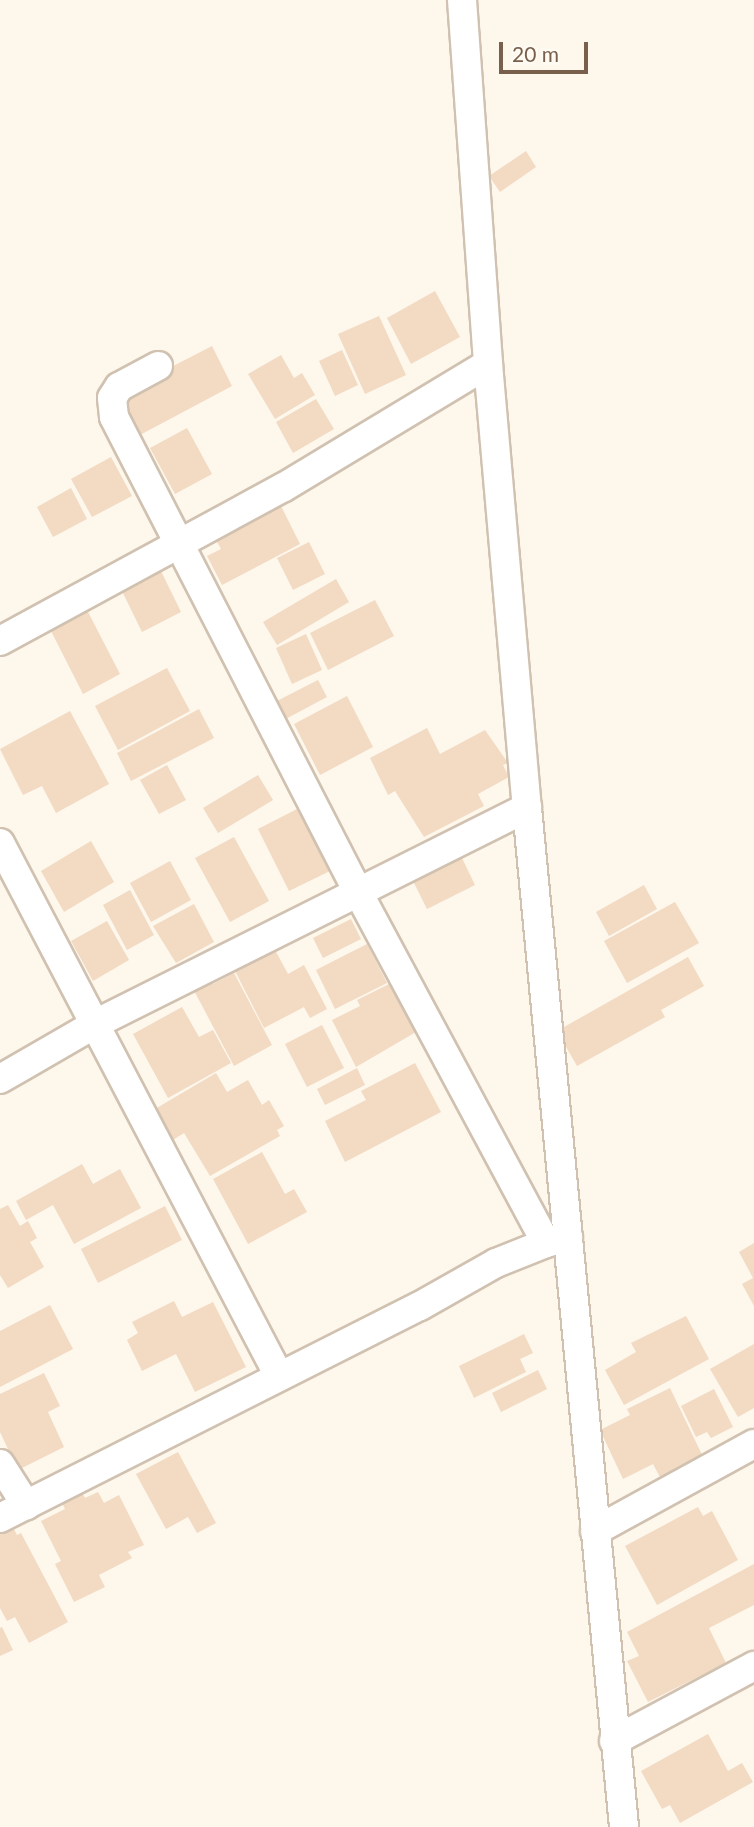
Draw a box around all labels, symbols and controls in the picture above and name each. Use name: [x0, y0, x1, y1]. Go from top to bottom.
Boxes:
scale bar: [502, 28, 591, 72]
text: 20 m: [512, 41, 559, 66]

